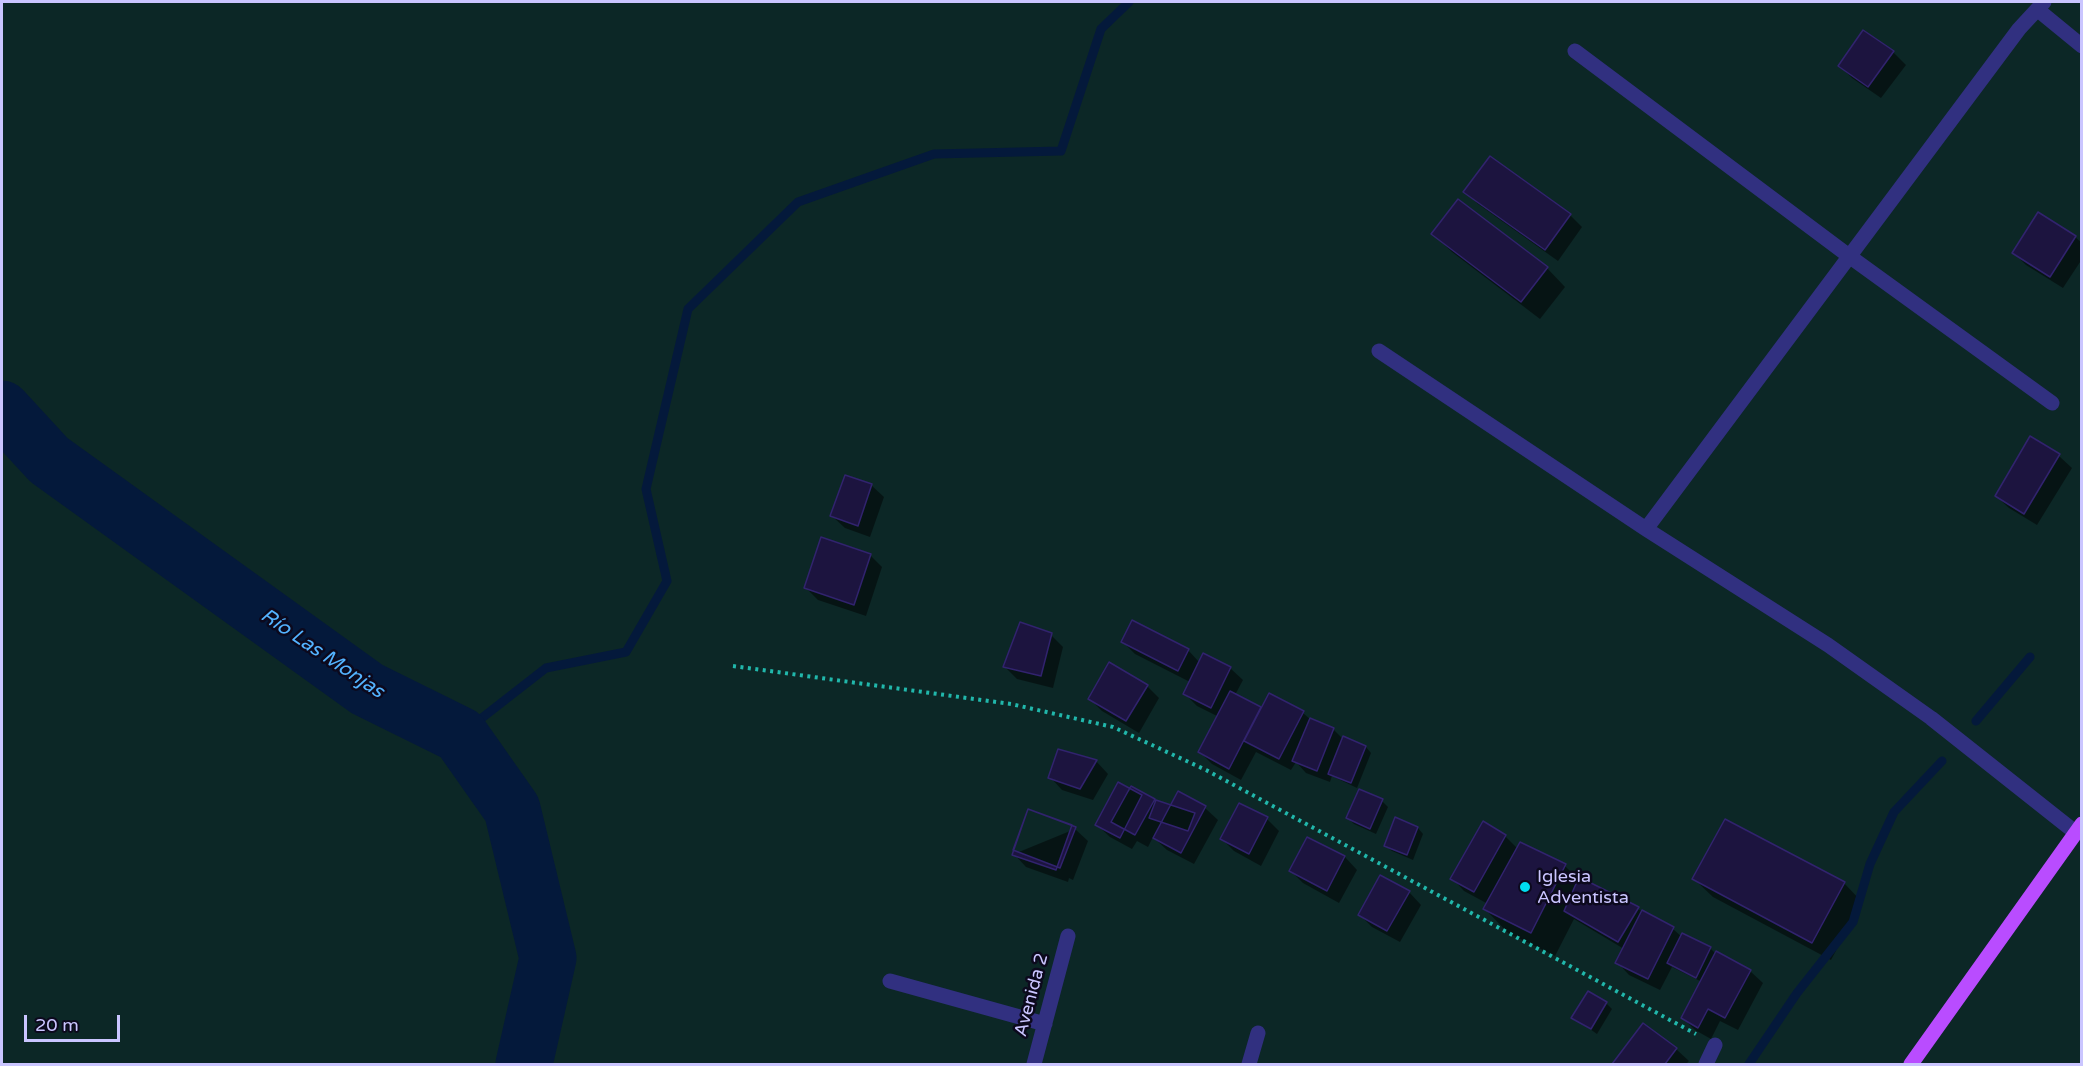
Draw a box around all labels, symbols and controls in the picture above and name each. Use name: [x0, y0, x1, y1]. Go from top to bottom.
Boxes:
water label: Río Las Monjas: [256, 604, 388, 704]
place label: Iglesia Adventista: [1537, 866, 1629, 908]
marker: Iglesia Adventista: [1518, 880, 1532, 894]
street label: Avenida 2: [1011, 951, 1053, 1039]
scale bar: [27, 1003, 123, 1041]
text: 20 m: [35, 1014, 79, 1036]

